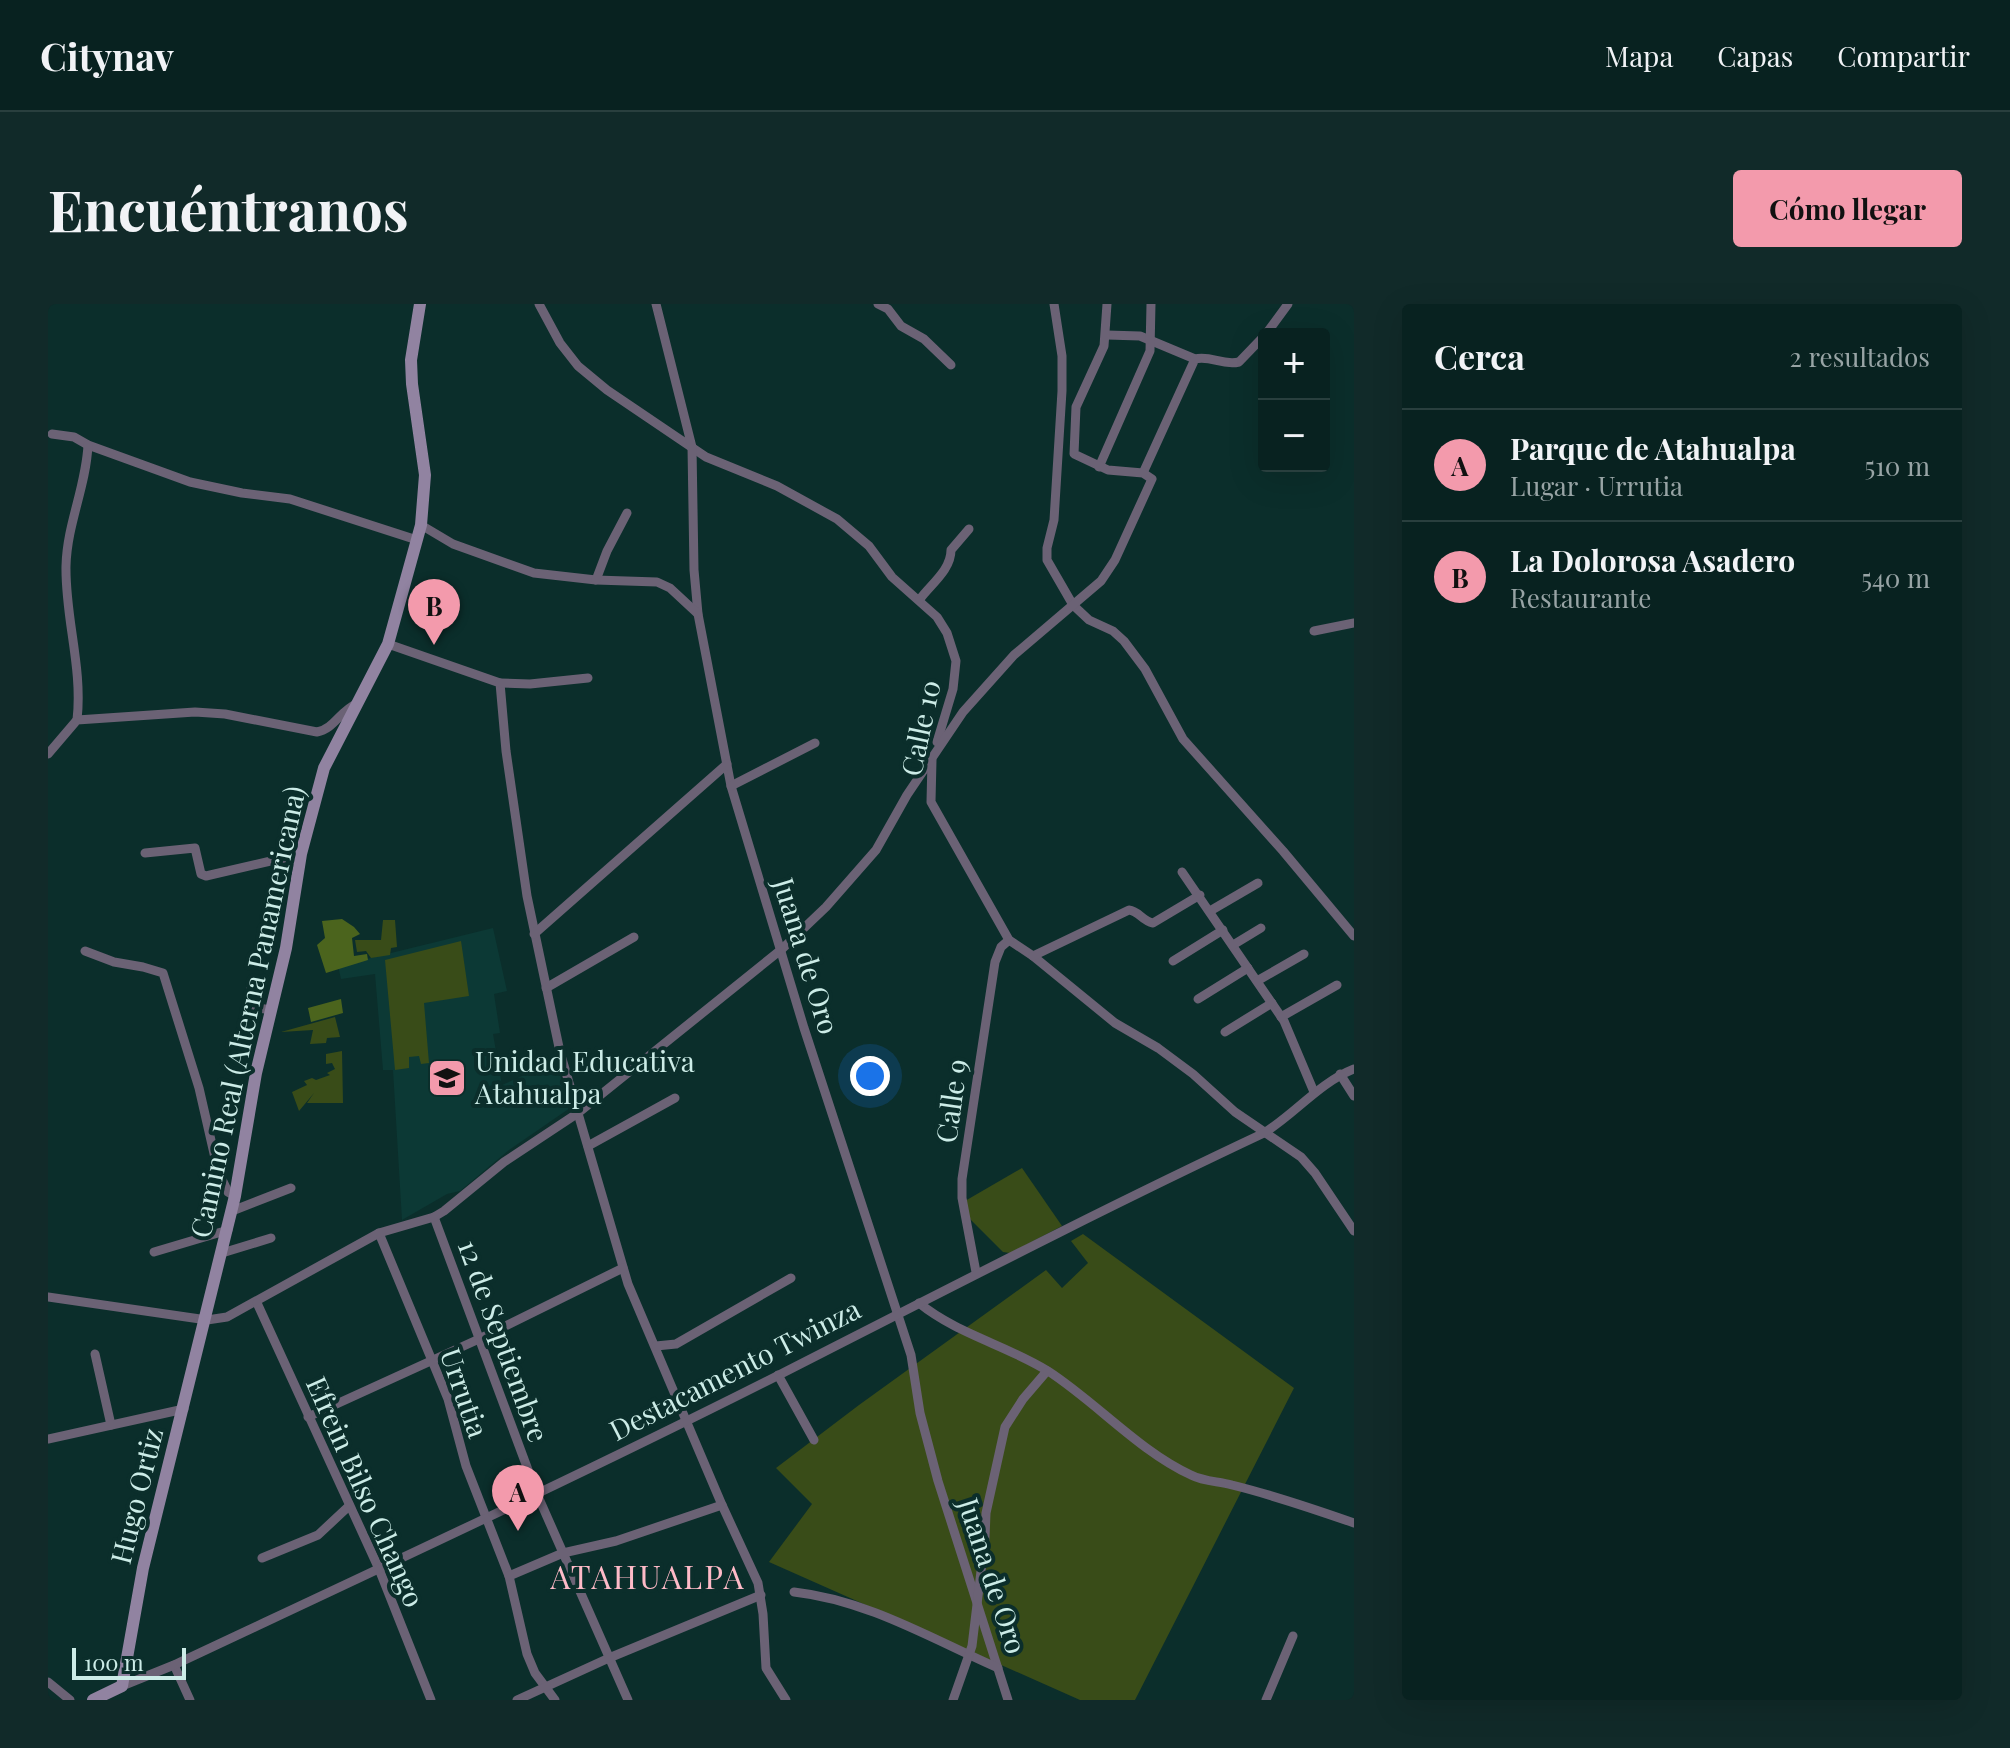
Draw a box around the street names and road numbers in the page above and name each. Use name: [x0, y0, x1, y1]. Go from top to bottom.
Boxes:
street label: Calle 10: [891, 676, 948, 779]
street label: Camino Real (Alterna Panamericana): [181, 783, 313, 1241]
street label: Juana de Oro: [766, 872, 849, 1038]
street label: Calle 9: [926, 1056, 975, 1145]
street label: 12 de Septiembre: [451, 1234, 558, 1447]
street label: Destacamento Twinza: [603, 1289, 866, 1448]
street label: Urrutia: [433, 1343, 498, 1442]
street label: Efrein Bilso Chango: [299, 1370, 434, 1612]
street label: Hugo Ortiz: [101, 1424, 170, 1567]
street label: Juana de Oro: [951, 1492, 1036, 1658]

